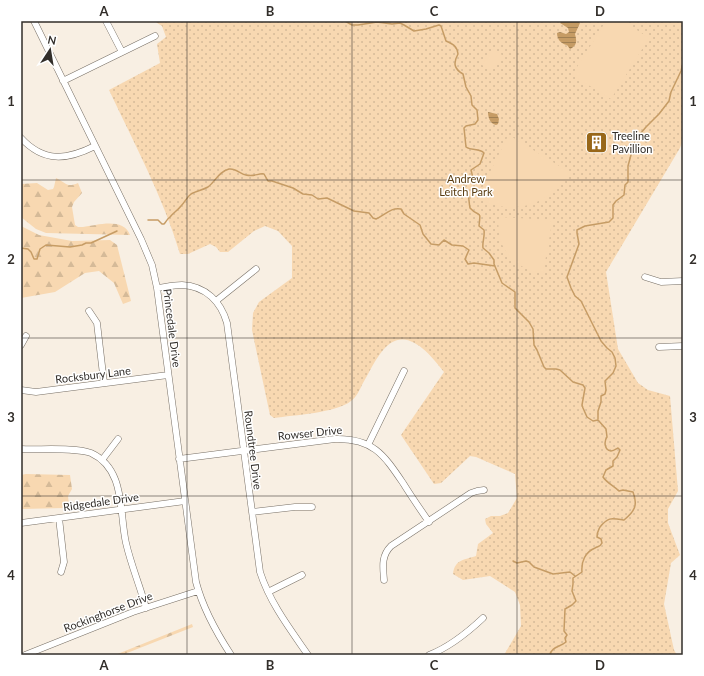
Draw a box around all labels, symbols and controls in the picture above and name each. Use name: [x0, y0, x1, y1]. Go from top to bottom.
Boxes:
text: A: [98, 3, 109, 19]
text: B: [266, 3, 275, 19]
text: C: [430, 3, 439, 19]
text: D: [595, 3, 605, 19]
north arrow: [30, 30, 70, 70]
text: N: [47, 32, 58, 47]
text: 1: [7, 93, 15, 109]
text: 1: [689, 93, 697, 109]
building icon: Treeline Pavillion: [583, 129, 609, 155]
place label: Treeline Pavillion: [612, 129, 652, 155]
park label: Andrew Leitch Park: [439, 172, 493, 198]
text: 2: [7, 251, 15, 267]
text: 2: [689, 251, 697, 267]
street label: Princedale Drive: [161, 288, 184, 368]
street label: Rocksbury Lane: [54, 363, 132, 386]
text: 3: [7, 409, 15, 425]
text: 3: [689, 409, 697, 425]
street label: Roundtree Drive: [242, 410, 265, 490]
street label: Rowser Drive: [277, 423, 343, 442]
street label: Ridgedale Drive: [62, 490, 140, 513]
text: 4: [7, 567, 15, 583]
text: 4: [689, 567, 697, 583]
street label: Rockinghorse Drive: [62, 589, 154, 634]
text: A: [98, 657, 109, 673]
text: B: [266, 657, 275, 673]
text: C: [430, 657, 439, 673]
text: D: [595, 657, 605, 673]

